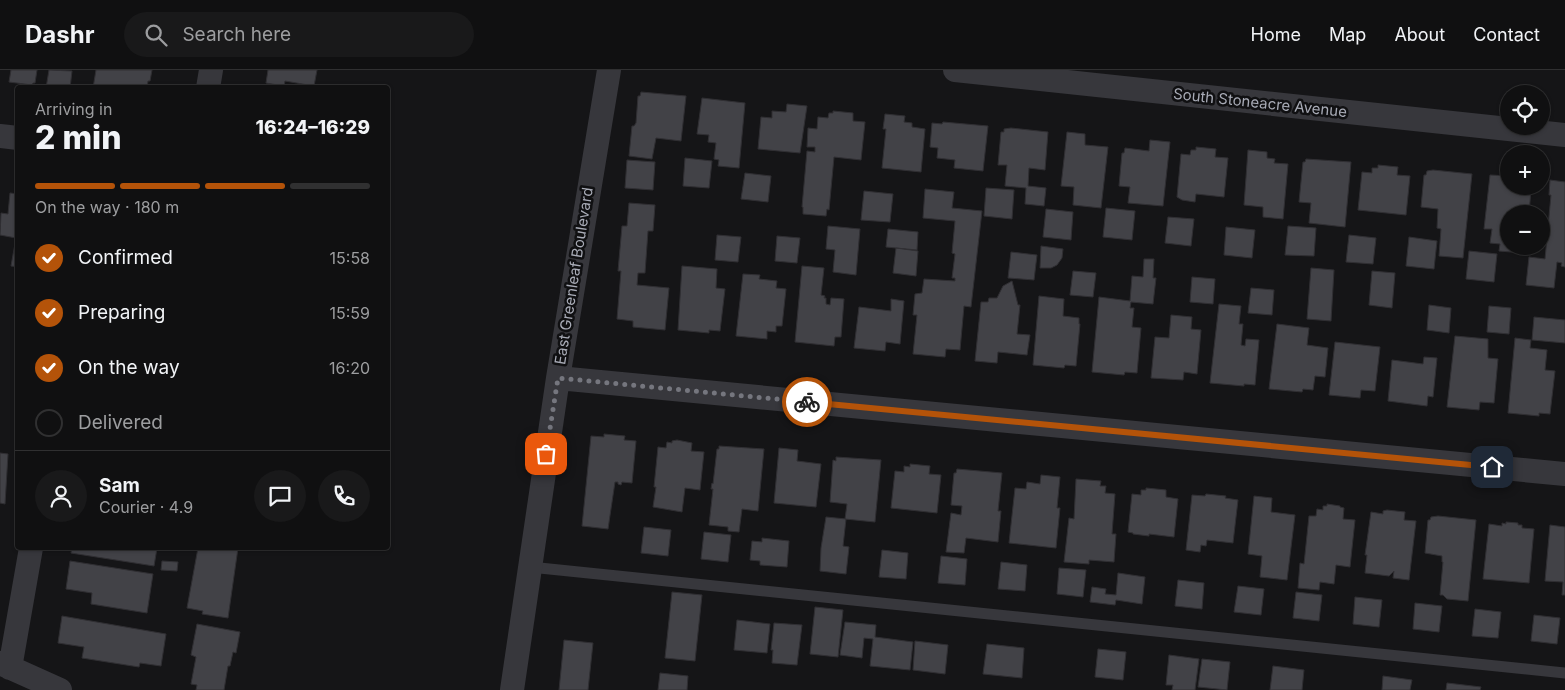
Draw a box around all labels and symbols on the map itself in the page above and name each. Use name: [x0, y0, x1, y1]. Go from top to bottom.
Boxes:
street label: South Stoneacre Avenue: [1172, 84, 1348, 121]
street label: East Greenleaf Boulevard: [550, 186, 597, 366]
courier: [782, 377, 832, 427]
pin: [525, 433, 567, 475]
pin: [1471, 446, 1513, 488]

